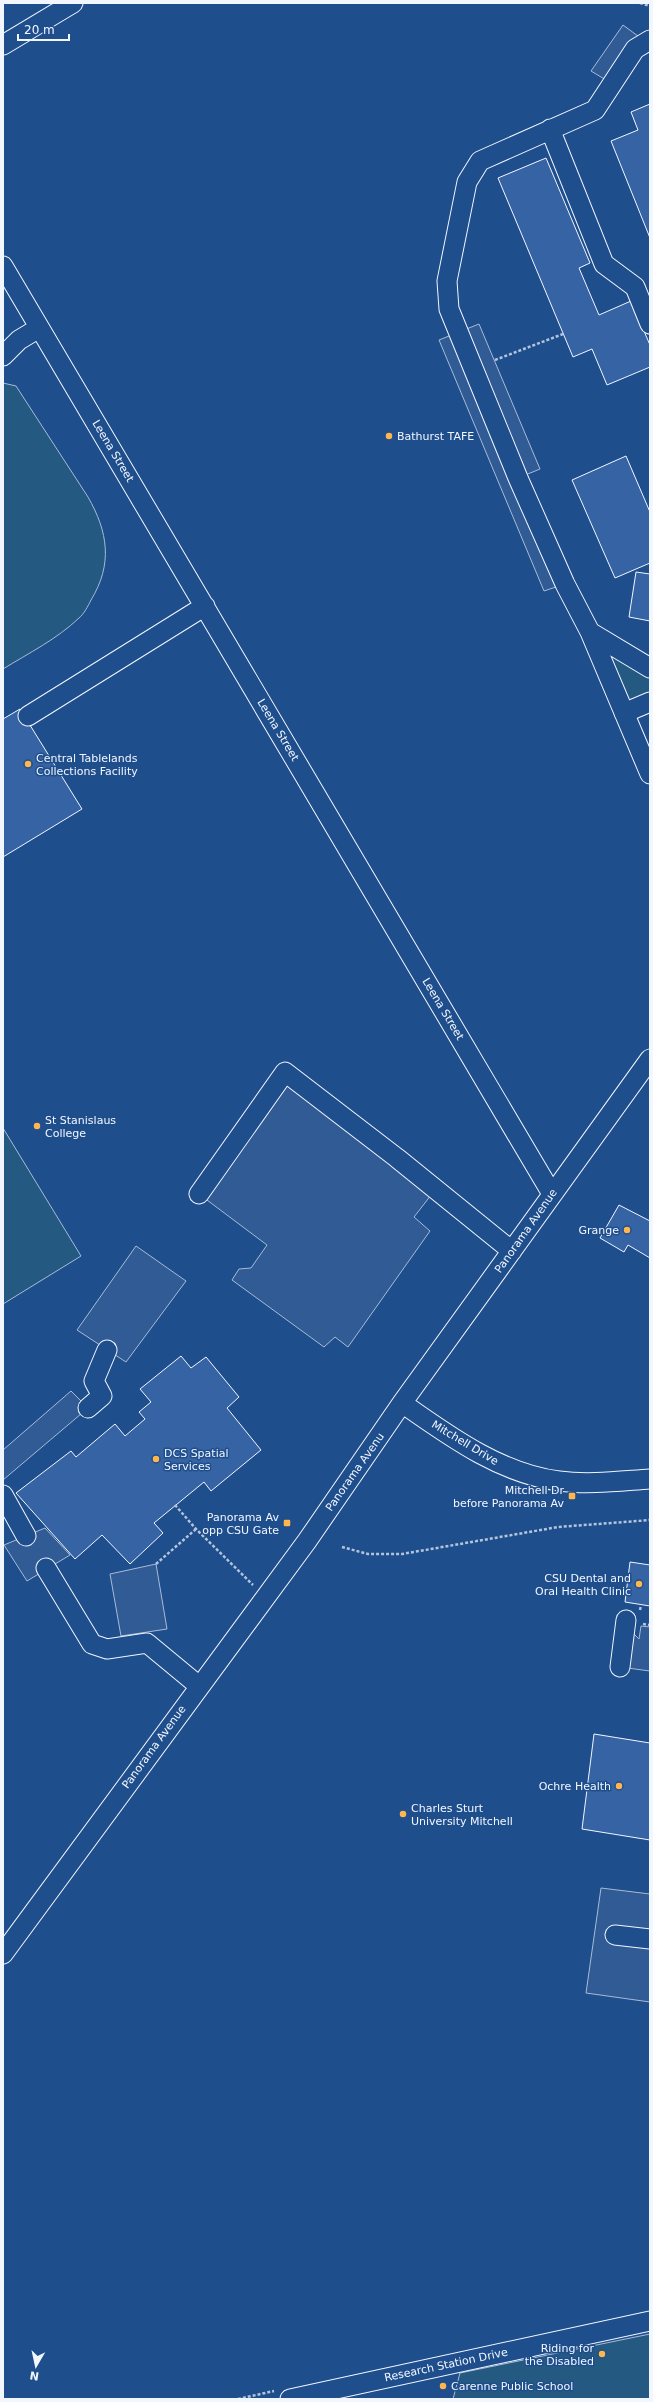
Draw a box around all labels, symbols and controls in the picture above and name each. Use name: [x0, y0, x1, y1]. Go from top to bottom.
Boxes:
scale bar: [18, 16, 69, 42]
text: 20 m: [24, 23, 55, 37]
street label: Leena Street: [89, 418, 137, 485]
place label: Bathurst TAFE: [397, 430, 474, 443]
marker: Bathurst TAFE: [384, 431, 394, 441]
street label: Leena Street: [254, 697, 302, 764]
place label: Central Tablelands Collections Facility: [36, 752, 138, 778]
marker: Central Tablelands Collections Facility: [23, 759, 33, 769]
street label: Leena Street: [419, 976, 467, 1043]
place label: St Stanislaus College: [45, 1114, 116, 1140]
marker: St Stanislaus College: [32, 1121, 42, 1131]
street label: Panorama Avenue: [492, 1186, 560, 1276]
place label: Grange: [578, 1224, 619, 1237]
marker: Grange: [622, 1225, 632, 1235]
street label: Mitchell Drive: [429, 1418, 501, 1468]
street label: Panorama Avenu: [323, 1430, 387, 1514]
place label: DCS Spatial Services: [164, 1447, 229, 1473]
marker: DCS Spatial Services: [151, 1454, 161, 1464]
place label: Mitchell Dr before Panorama Av: [453, 1484, 564, 1510]
marker: Mitchell Dr before Panorama Av: [567, 1491, 577, 1501]
place label: Panorama Av opp CSU Gate: [202, 1511, 279, 1537]
marker: Panorama Av opp CSU Gate: [282, 1518, 292, 1528]
place label: CSU Dental and Oral Health Clinic: [535, 1572, 631, 1598]
marker: CSU Dental and Oral Health Clinic: [634, 1579, 644, 1589]
street label: Panorama Avenue: [119, 1703, 189, 1791]
place label: Ochre Health: [539, 1780, 611, 1793]
marker: Ochre Health: [614, 1781, 624, 1791]
place label: Charles Sturt University Mitchell: [411, 1802, 513, 1828]
marker: Charles Sturt University Mitchell: [398, 1809, 408, 1819]
place label: Riding for the Disabled: [525, 2342, 594, 2368]
north arrow: [16, 2346, 56, 2386]
street label: Research Station Drive: [383, 2346, 509, 2384]
marker: Riding for the Disabled: [597, 2349, 607, 2359]
text: N: [29, 2368, 40, 2383]
place label: Carenne Public School: [451, 2380, 573, 2393]
marker: Carenne Public School: [438, 2381, 448, 2391]

